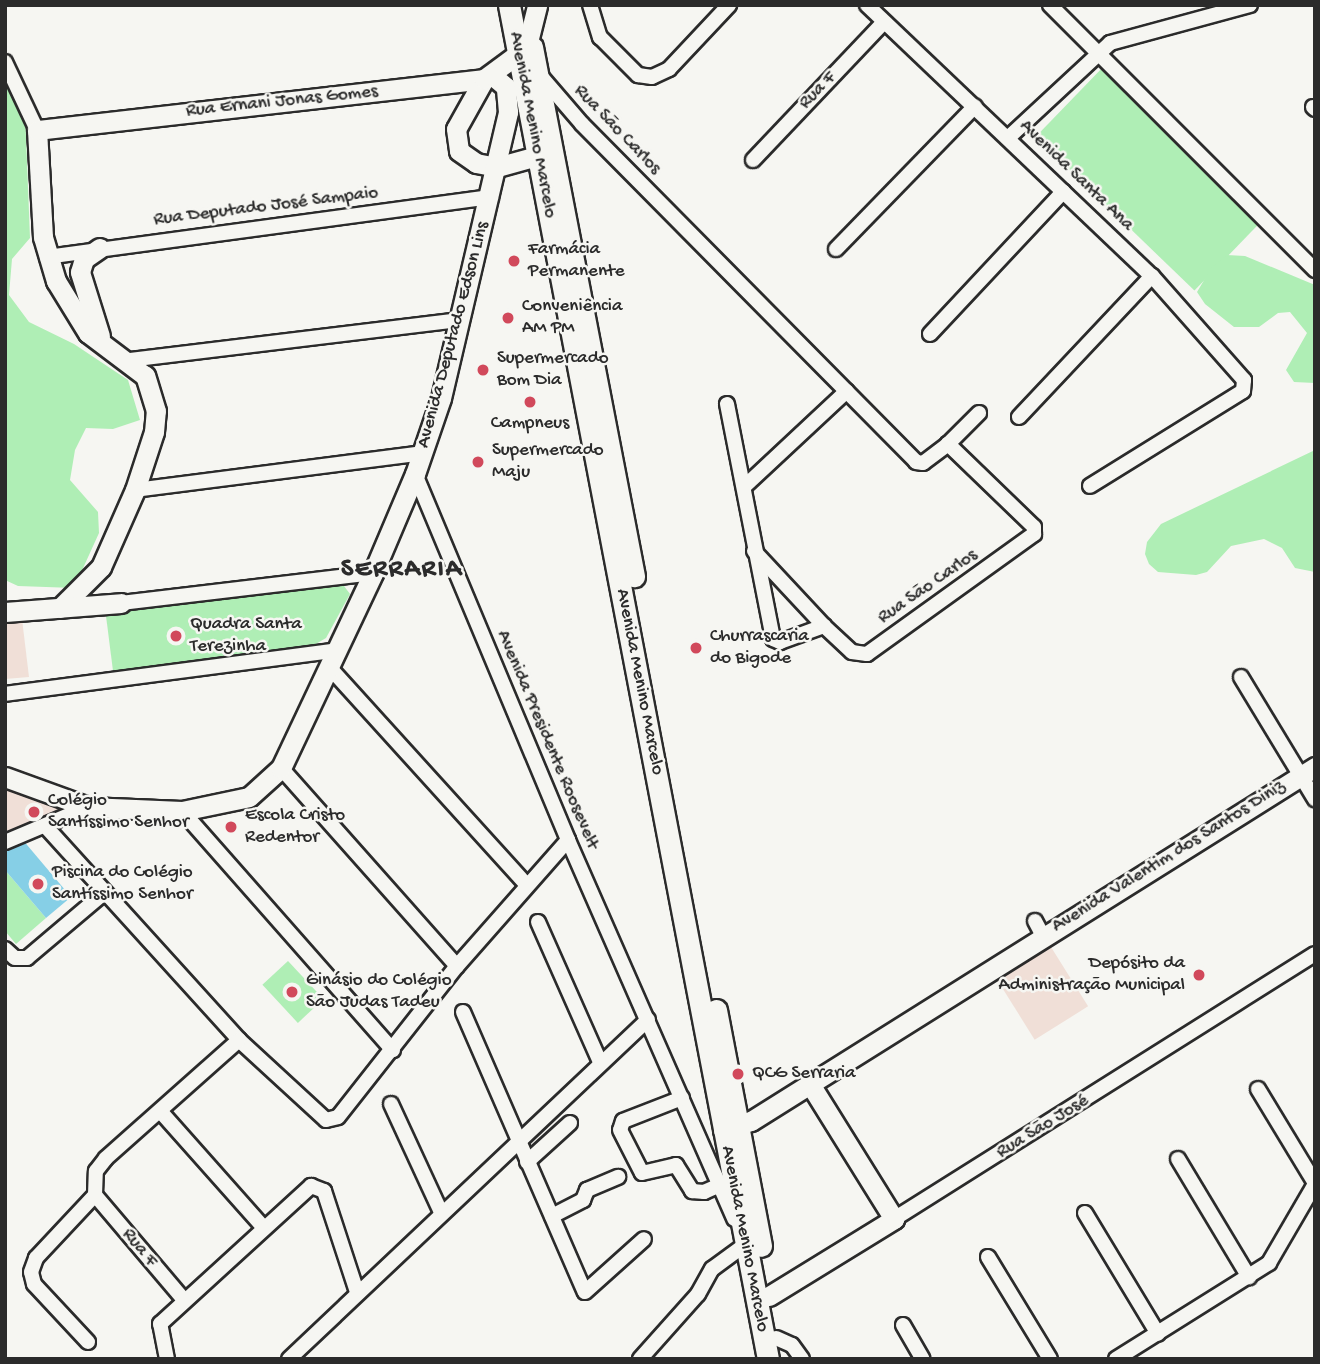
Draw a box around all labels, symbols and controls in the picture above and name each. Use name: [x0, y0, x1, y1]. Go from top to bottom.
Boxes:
street label: Avenida Menino Marcelo: [503, 30, 561, 220]
street label: Rua F: [795, 67, 841, 115]
street label: Rua São Carlos: [568, 80, 666, 180]
street label: Rua Ernani Jonas Gomes: [185, 81, 379, 123]
street label: Avenida Santa Ana: [1014, 115, 1138, 237]
street label: Rua Deputado José Sampaio: [152, 182, 380, 232]
street label: Avenida Deputado Edson Lins: [413, 219, 495, 451]
place label: Farmácia Permanente: [528, 239, 624, 283]
marker: Farmácia Permanente: [506, 253, 522, 269]
place label: Conveniência AM PM: [522, 296, 622, 340]
marker: Conveniência AM PM: [500, 310, 516, 326]
place label: Supermercado Bom Dia: [497, 348, 609, 392]
marker: Supermercado Bom Dia: [475, 362, 491, 378]
marker: Campneus: [522, 394, 538, 410]
place label: Campneus: [491, 413, 569, 435]
place label: Supermercado Maju: [492, 440, 604, 484]
marker: Supermercado Maju: [470, 454, 486, 470]
street label: Rua São Carlos: [874, 544, 982, 630]
district label: SERRARIA: [342, 555, 462, 587]
street label: Avenida Menino Marcelo: [610, 587, 668, 777]
place label: Quadra Santa Terezinha: [190, 614, 302, 658]
place label: Churrascaria do Bigode: [710, 626, 809, 670]
street label: Avenida Presidente Roosevelt: [491, 627, 603, 853]
marker: Quadra Santa Terezinha: [168, 628, 184, 644]
marker: Churrascaria do Bigode: [688, 640, 704, 656]
street label: Avenida Valentim dos Santos Diniz: [1048, 776, 1290, 938]
place label: Colégio Santíssimo Senhor: [48, 790, 189, 834]
marker: Colégio Santíssimo Senhor: [26, 804, 42, 820]
place label: Escola Cristo Redentor: [245, 805, 345, 849]
marker: Escola Cristo Redentor: [223, 819, 239, 835]
place label: Piscina do Colégio Santíssimo Senhor: [52, 862, 193, 906]
marker: Piscina do Colégio Santíssimo Senhor: [30, 876, 46, 892]
place label: Depósito da Administração Municipal: [999, 953, 1185, 997]
marker: Depósito da Administração Municipal: [1191, 967, 1207, 983]
place label: Ginásio do Colégio São Judas Tadeu: [306, 970, 452, 1014]
marker: Ginásio do Colégio São Judas Tadeu: [284, 984, 300, 1000]
place label: QCG Serraria: [752, 1063, 856, 1085]
marker: QCG Serraria: [730, 1066, 746, 1082]
street label: Rua São José: [993, 1090, 1093, 1164]
street label: Avenida Menino Marcelo: [715, 1144, 773, 1334]
street label: Rua F: [116, 1224, 162, 1272]

